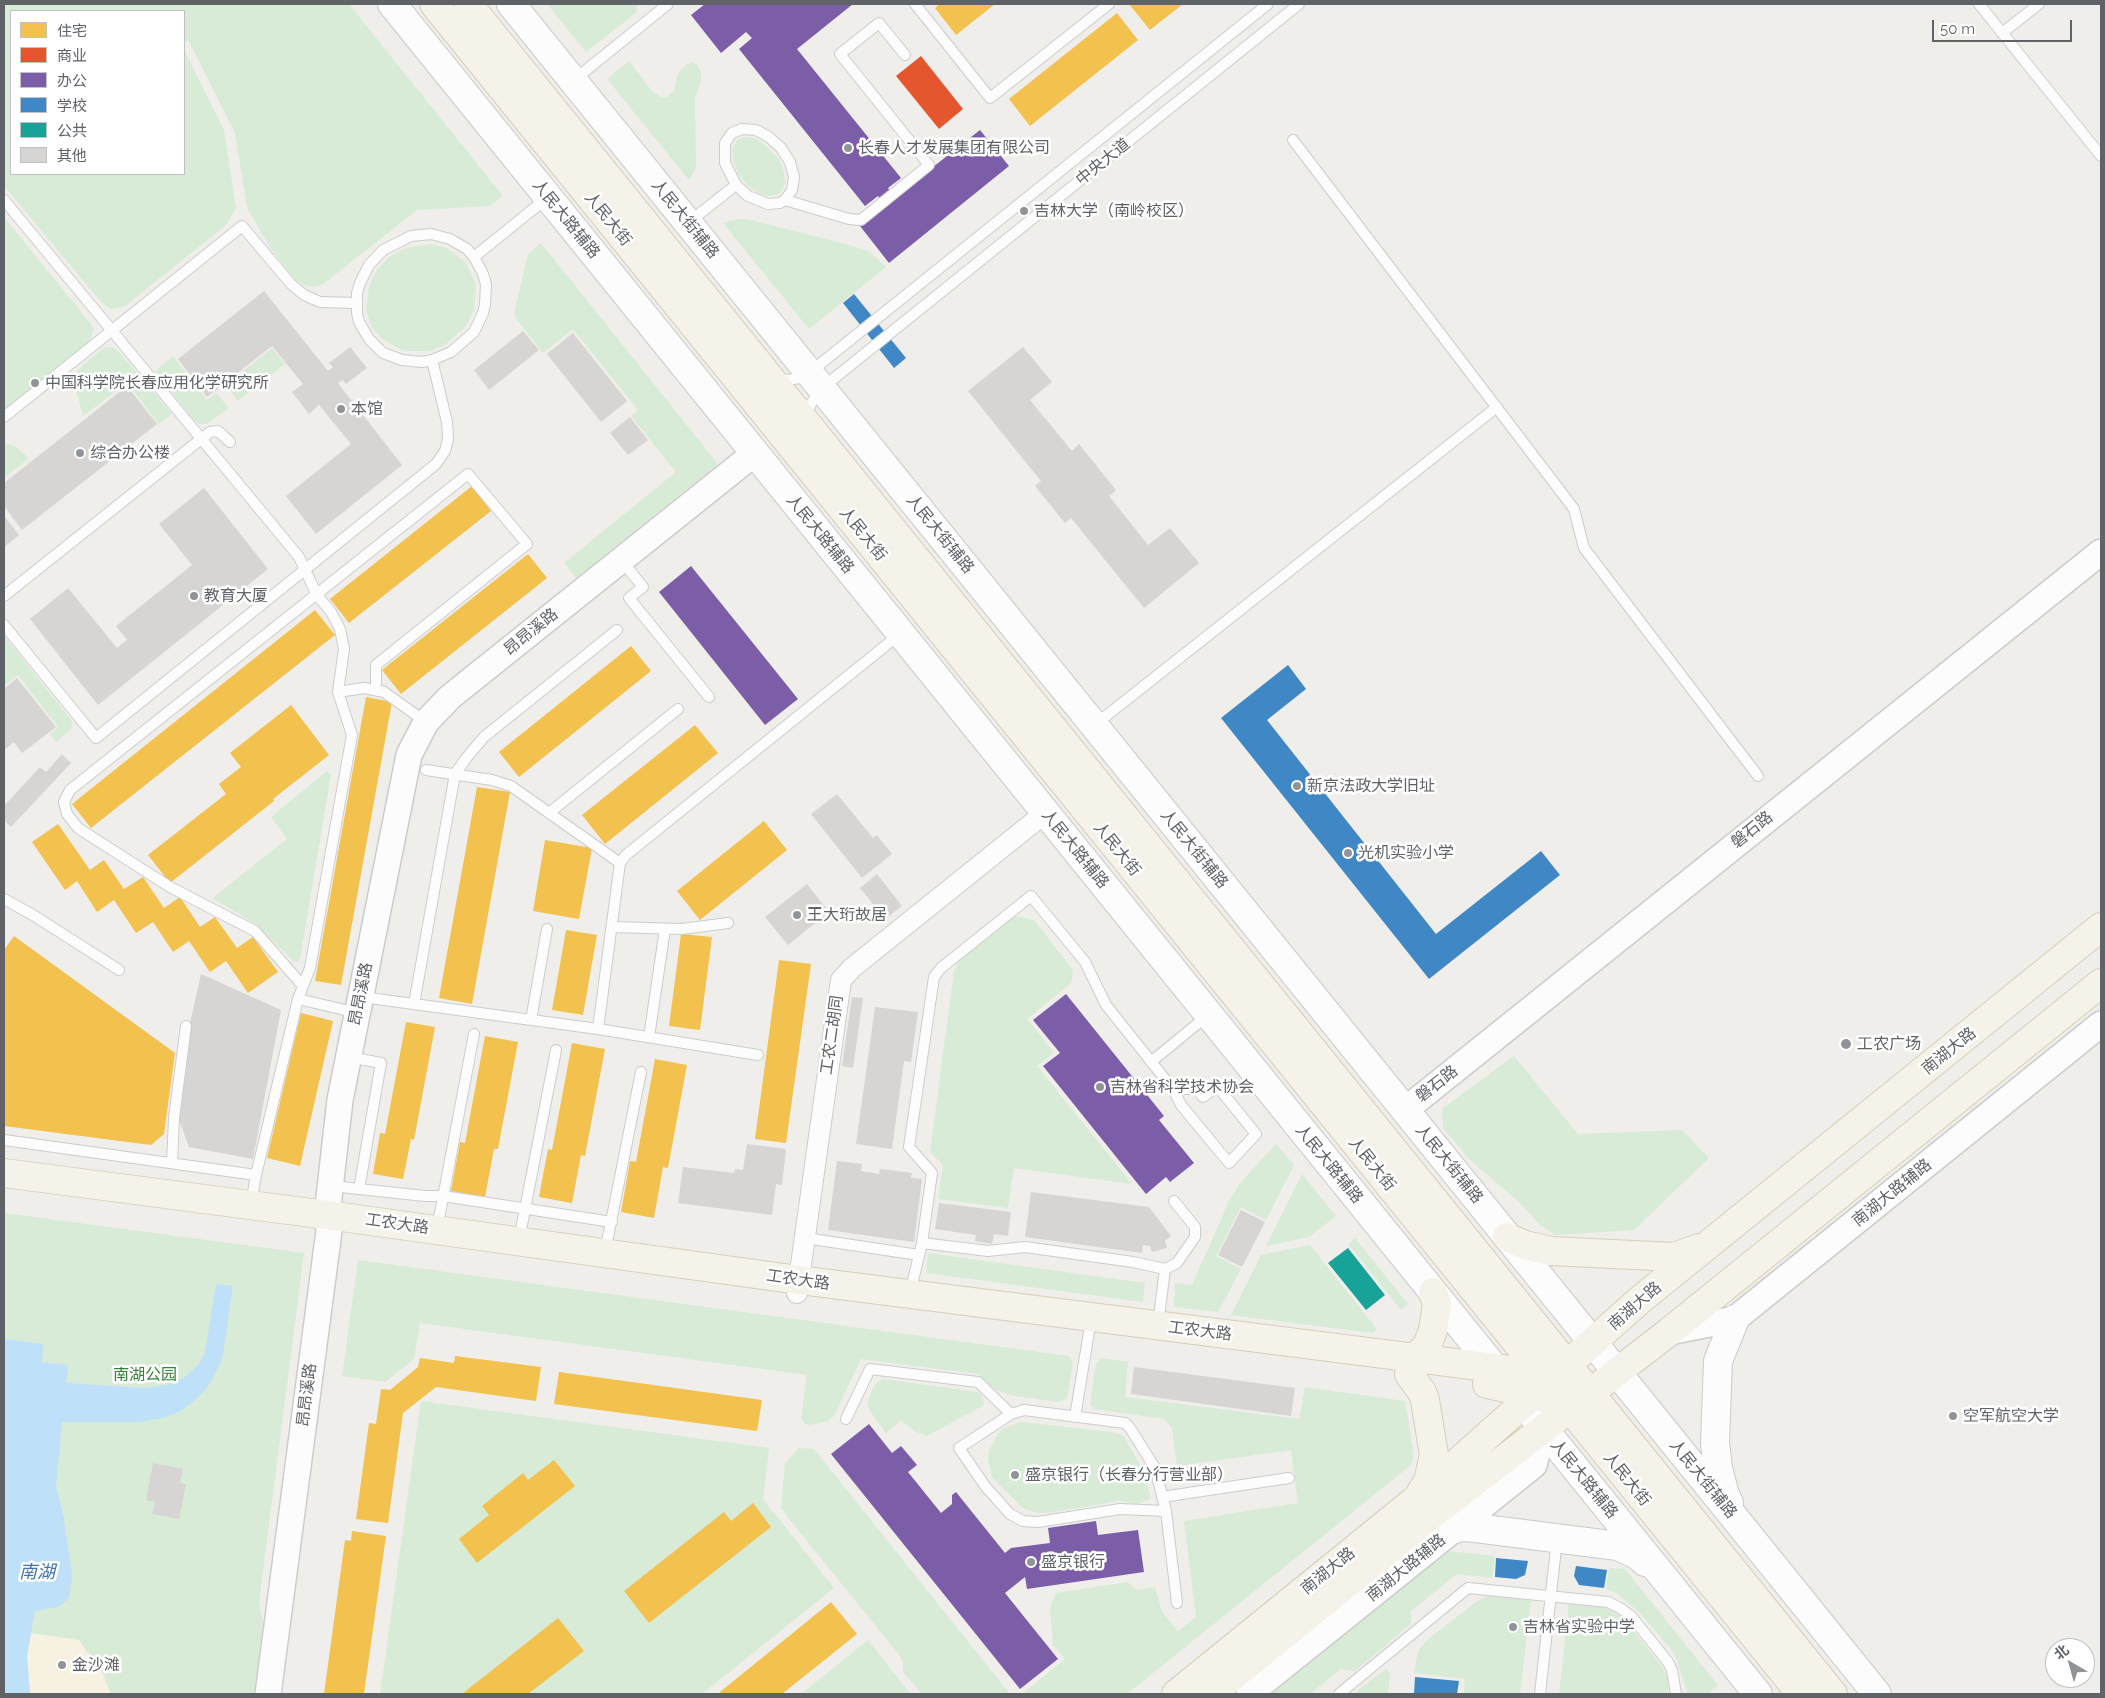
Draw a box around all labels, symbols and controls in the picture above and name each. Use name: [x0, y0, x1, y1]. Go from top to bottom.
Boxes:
legend: [10, 10, 185, 175]
scale bar: [1935, 10, 2075, 42]
text: 50 m: [1940, 20, 1975, 38]
text: 住宅: [57, 22, 87, 40]
text: 商业: [57, 47, 87, 65]
text: 办公: [57, 72, 87, 90]
text: 学校: [57, 97, 87, 115]
text: 公共: [57, 122, 87, 140]
street label: 中央大道: [1072, 134, 1134, 190]
place label: 长春人才发展集团有限公司: [858, 138, 1050, 158]
marker: 长春人才发展集团有限公司: [842, 142, 854, 154]
text: 其他: [57, 147, 87, 165]
street label: 人民大路辅路: [528, 176, 604, 262]
street label: 人民大街辅路: [647, 176, 723, 262]
street label: 人民大街: [580, 188, 636, 250]
place label: 吉林大学（南岭校区）: [1034, 201, 1194, 221]
marker: 吉林大学（南岭校区）: [1018, 205, 1030, 217]
place label: 中国科学院长春应用化学研究所: [45, 373, 269, 393]
marker: 中国科学院长春应用化学研究所: [29, 377, 41, 389]
place label: 本馆: [351, 399, 383, 419]
marker: 本馆: [335, 403, 347, 415]
place label: 综合办公楼: [90, 443, 170, 463]
marker: 综合办公楼: [74, 447, 86, 459]
street label: 人民大路辅路: [782, 491, 858, 577]
street label: 人民大街辅路: [902, 491, 978, 577]
street label: 人民大街: [835, 503, 891, 565]
place label: 教育大厦: [204, 586, 268, 606]
marker: 教育大厦: [188, 590, 200, 602]
street label: 昂昂溪路: [500, 604, 562, 660]
place label: 新京法政大学旧址: [1307, 776, 1435, 796]
marker: 新京法政大学旧址: [1291, 780, 1303, 792]
street label: 人民大路辅路: [1037, 806, 1113, 892]
street label: 人民大街辅路: [1156, 806, 1232, 892]
street label: 磐石路: [1727, 807, 1777, 853]
street label: 人民大街: [1089, 818, 1145, 880]
place label: 光机实验小学: [1358, 843, 1454, 863]
marker: 光机实验小学: [1342, 847, 1354, 859]
place label: 王大珩故居: [807, 905, 887, 925]
marker: 王大珩故居: [791, 909, 803, 921]
street label: 昂昂溪路: [345, 961, 377, 1027]
street label: 工农二胡同: [817, 994, 847, 1076]
street label: 南湖大路: [1918, 1023, 1980, 1079]
place label: 工农广场: [1857, 1034, 1921, 1054]
marker: 工农广场: [1839, 1037, 1853, 1051]
street label: 磐石路: [1412, 1062, 1462, 1106]
place label: 吉林省科学技术协会: [1110, 1077, 1254, 1097]
marker: 吉林省科学技术协会: [1094, 1081, 1106, 1093]
street label: 人民大路辅路: [1291, 1121, 1367, 1207]
street label: 人民大街辅路: [1411, 1121, 1487, 1207]
street label: 人民大街: [1344, 1133, 1400, 1195]
street label: 南湖大路辅路: [1849, 1155, 1935, 1231]
street label: 工农大路: [364, 1210, 430, 1238]
street label: 工农大路: [765, 1266, 831, 1294]
street label: 南湖大路: [1605, 1278, 1665, 1334]
street label: 工农大路: [1167, 1318, 1233, 1344]
street label: 昂昂溪路: [294, 1362, 320, 1428]
park label: 南湖公园: [113, 1365, 177, 1385]
place label: 空军航空大学: [1963, 1406, 2059, 1426]
marker: 空军航空大学: [1947, 1410, 1959, 1422]
street label: 人民大路辅路: [1546, 1436, 1622, 1522]
street label: 人民大街辅路: [1665, 1436, 1741, 1522]
street label: 人民大街: [1599, 1448, 1655, 1510]
place label: 盛京银行（长春分行营业部）: [1025, 1465, 1233, 1485]
marker: 盛京银行（长春分行营业部）: [1009, 1469, 1021, 1481]
street label: 南湖大路辅路: [1363, 1530, 1449, 1606]
street label: 南湖大路: [1297, 1543, 1359, 1599]
place label: 盛京银行: [1041, 1552, 1105, 1572]
marker: 盛京银行: [1025, 1556, 1037, 1568]
water label: 南湖: [19, 1562, 55, 1584]
place label: 吉林省实验中学: [1523, 1617, 1635, 1637]
marker: 吉林省实验中学: [1507, 1621, 1519, 1633]
north arrow: [2045, 1638, 2095, 1688]
text: 北: [2051, 1641, 2072, 1663]
place label: 金沙滩: [72, 1655, 120, 1675]
marker: 金沙滩: [56, 1659, 68, 1671]

